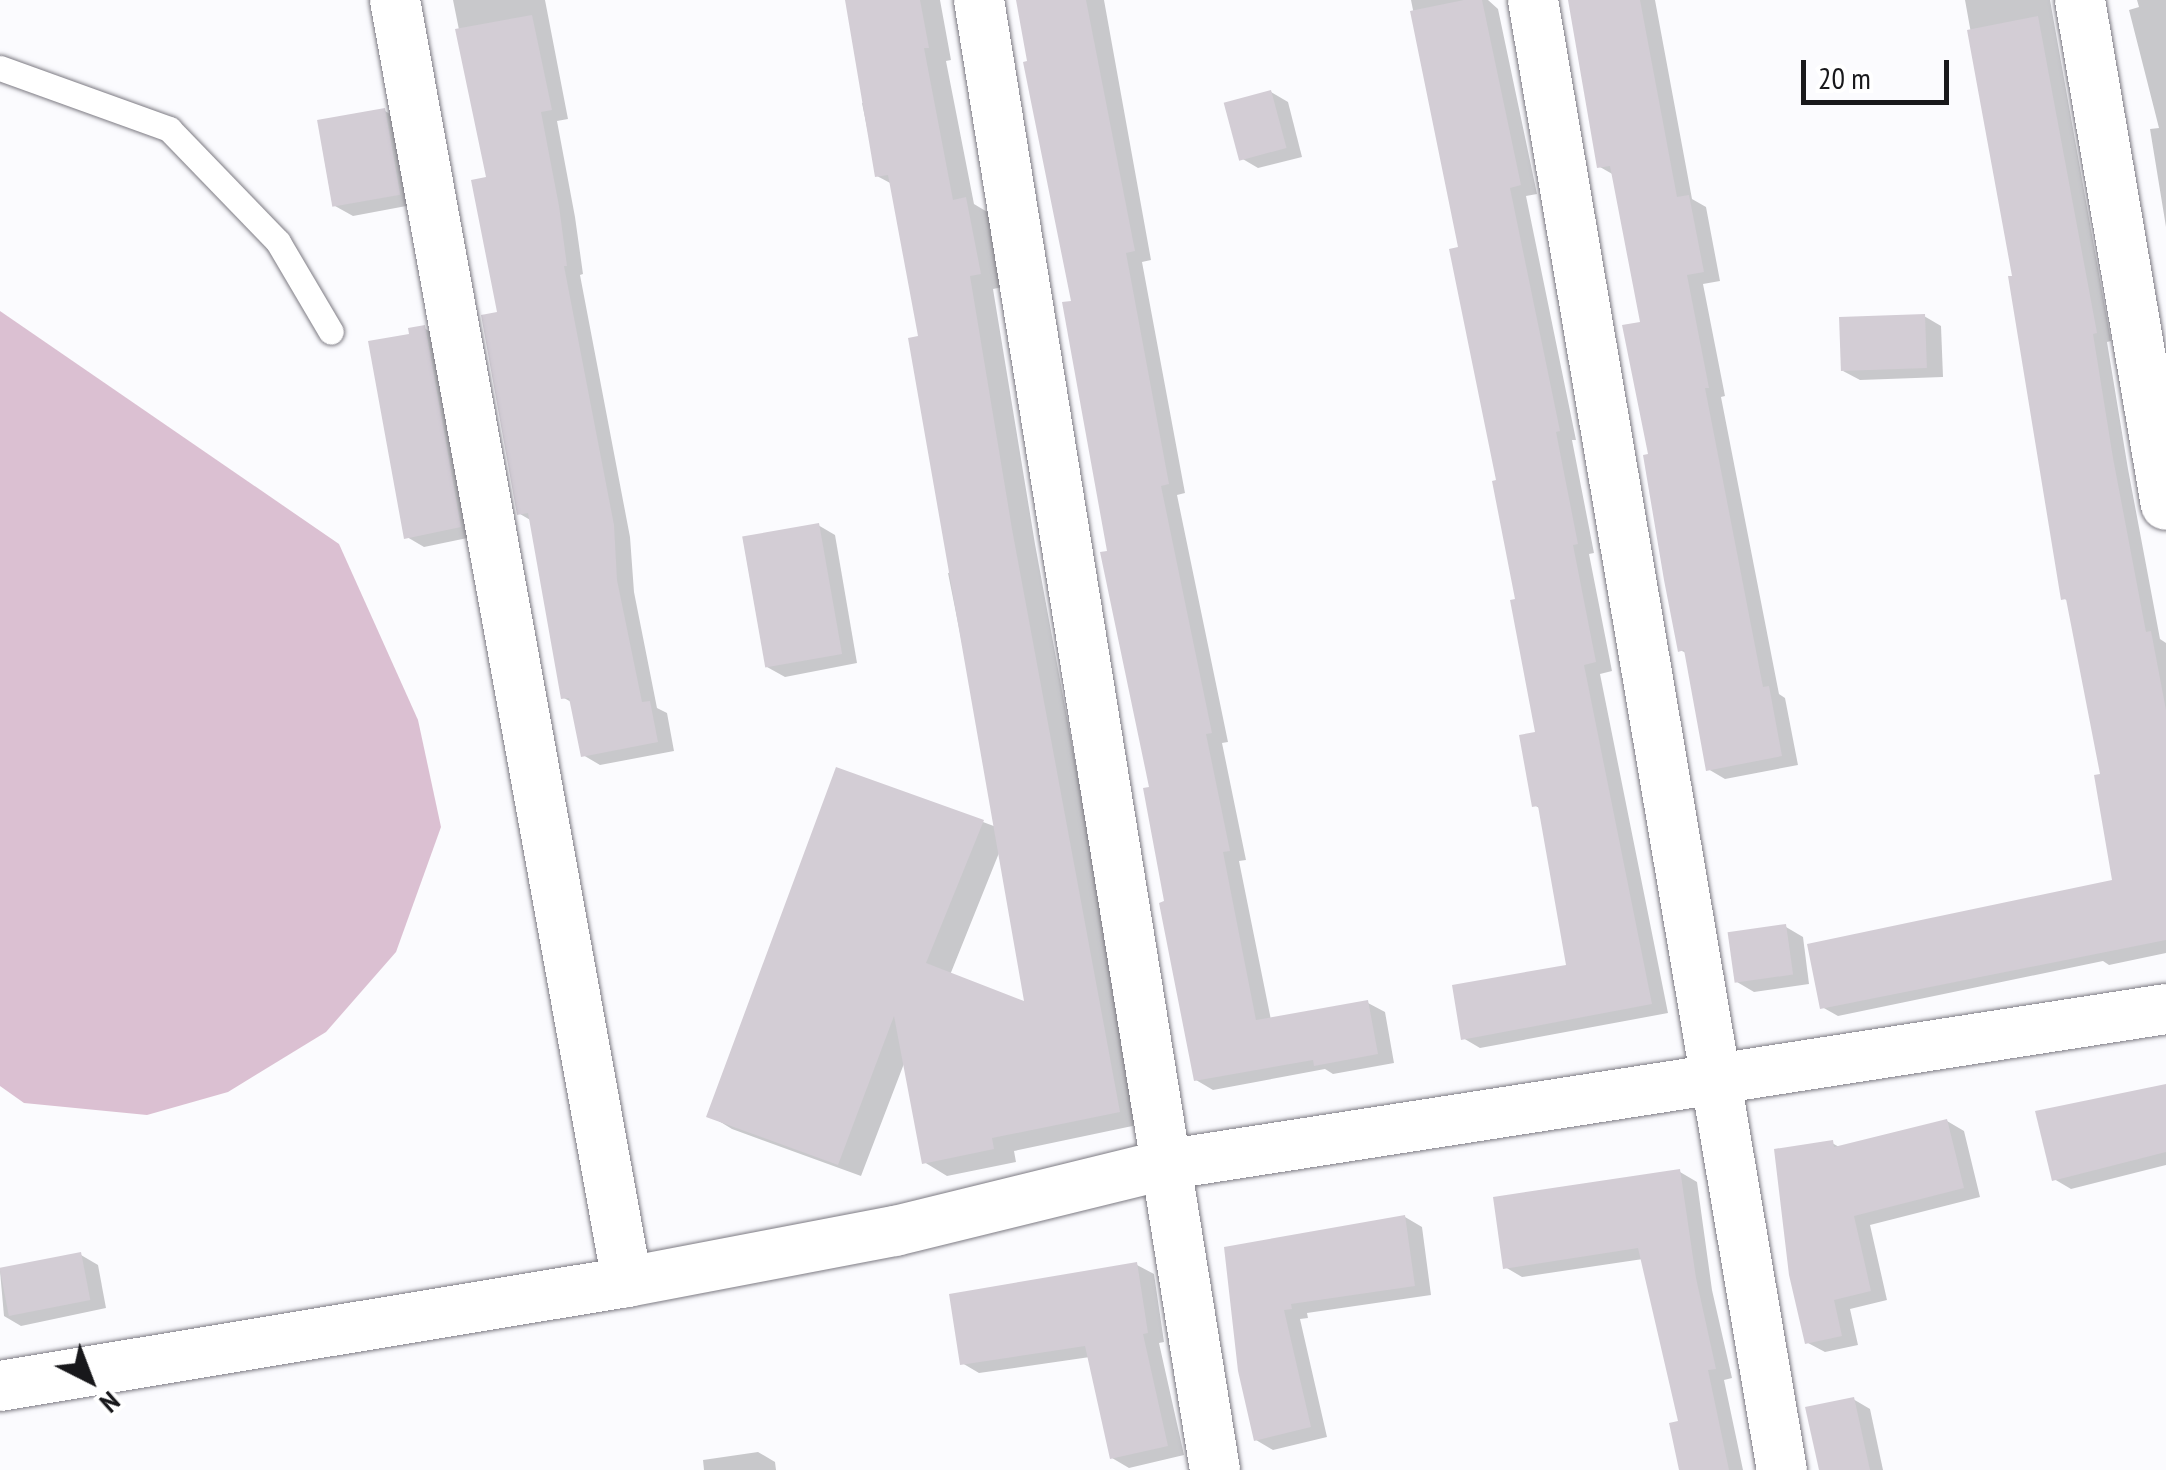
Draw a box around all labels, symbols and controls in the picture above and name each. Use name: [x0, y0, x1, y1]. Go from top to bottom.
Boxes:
scale bar: [1806, 40, 1954, 102]
text: 20 m: [1818, 58, 1871, 97]
north arrow: [40, 1330, 140, 1430]
text: N: [92, 1384, 128, 1421]

